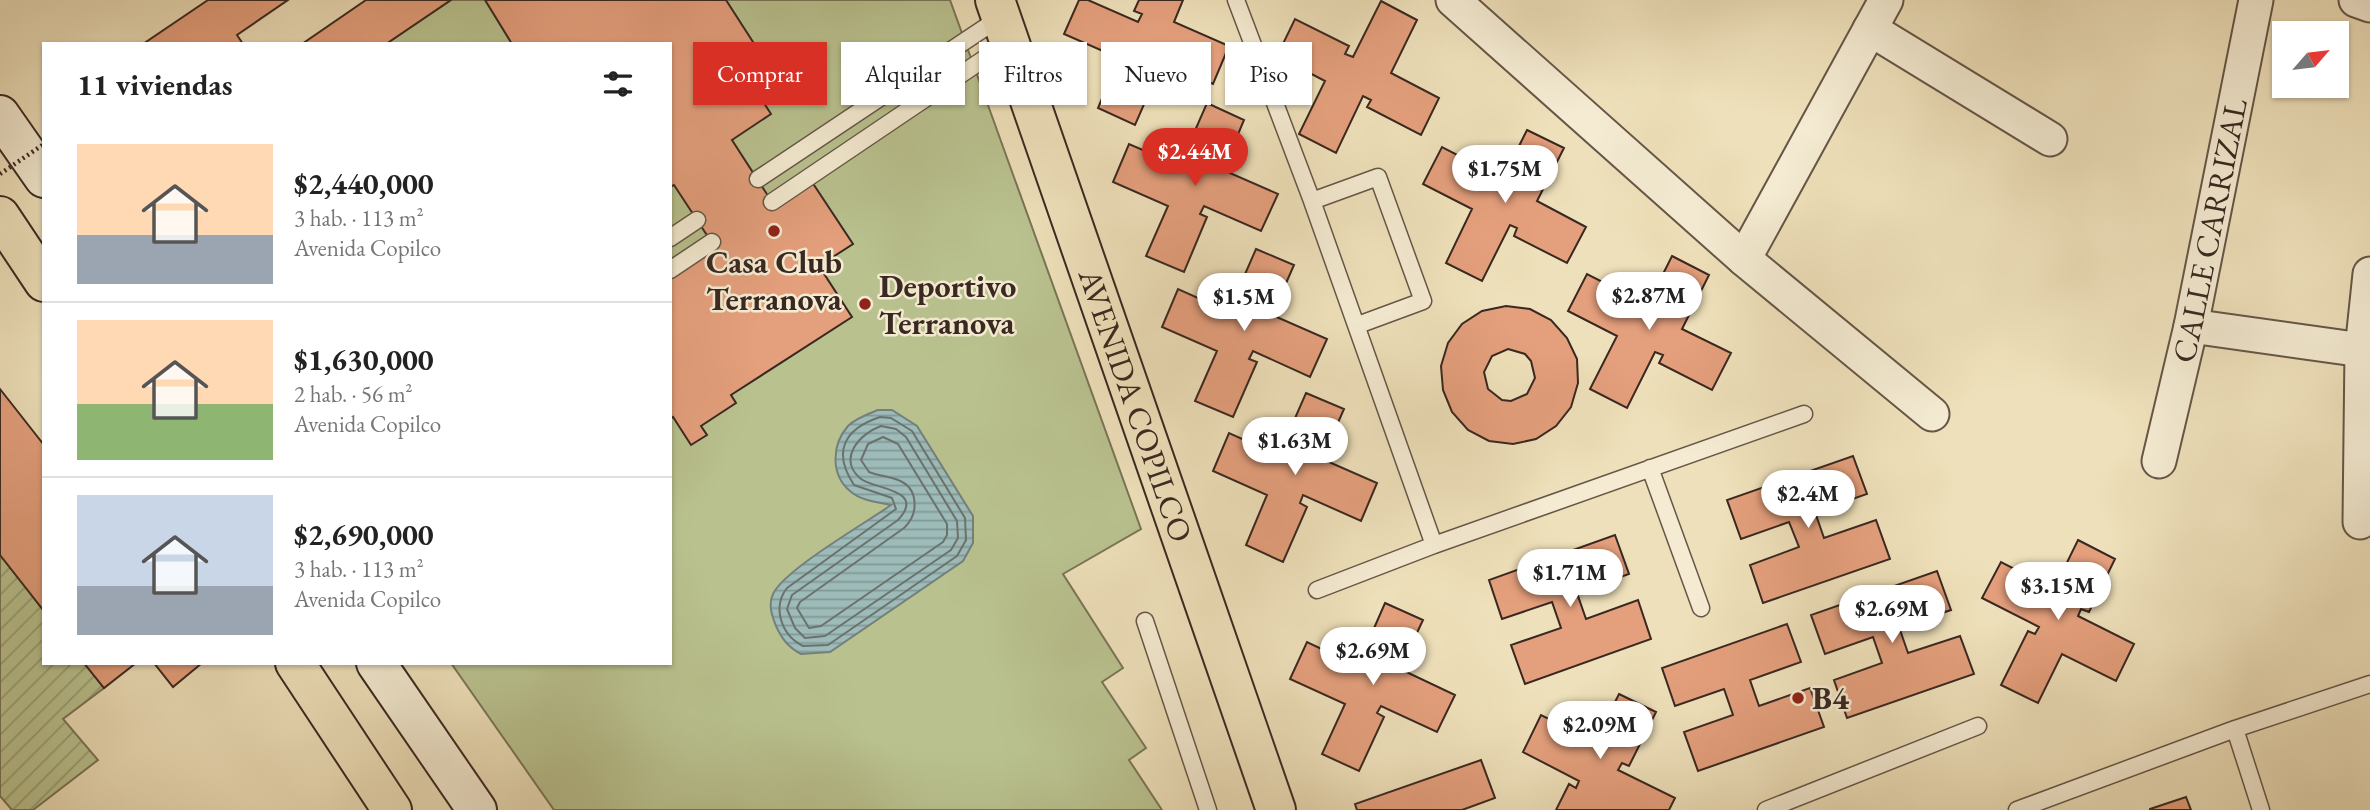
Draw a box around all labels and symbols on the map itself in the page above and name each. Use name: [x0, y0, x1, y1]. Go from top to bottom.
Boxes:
north arrow: [2272, 21, 2348, 98]
street label: CALLE CARRIZAL: [2162, 95, 2257, 367]
pin: $2.44M: [1138, 128, 1252, 188]
pin: $1.75M: [1448, 146, 1562, 205]
marker: Casa Club Terranova: [766, 223, 782, 239]
place label: Casa Club Terranova: [706, 241, 843, 320]
street label: AVENIDA COPILCO: [1068, 262, 1202, 548]
place label: Deportivo Terranova: [879, 265, 1016, 344]
pin: $2.87M: [1592, 272, 1706, 332]
pin: $1.5M: [1195, 274, 1293, 333]
marker: Deportivo Terranova: [857, 296, 873, 312]
pin: $1.63M: [1238, 418, 1352, 477]
pin: $2.4M: [1759, 470, 1857, 530]
pin: $1.71M: [1513, 550, 1627, 609]
pin: $3.15M: [2001, 562, 2115, 622]
pin: $2.69M: [1835, 586, 1949, 645]
pin: $2.69M: [1316, 628, 1430, 687]
place label: B4: [1812, 677, 1850, 719]
marker: B4: [1790, 690, 1806, 706]
pin: $2.09M: [1543, 702, 1657, 761]

